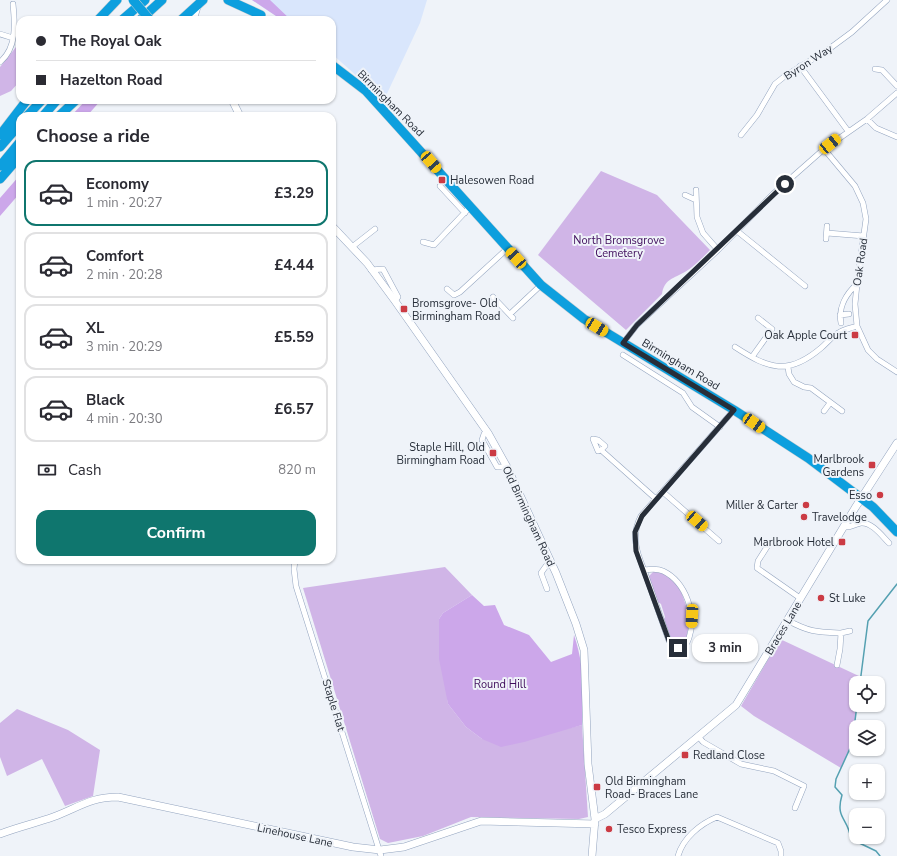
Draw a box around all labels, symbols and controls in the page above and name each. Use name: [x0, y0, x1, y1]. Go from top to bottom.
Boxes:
text: The Royal Oak: [60, 31, 162, 51]
street label: Byron Way: [781, 41, 836, 84]
street label: Birmingham Road: [354, 67, 427, 140]
text: Hazelton Road: [60, 70, 163, 90]
text: Choose a ride: [36, 124, 150, 148]
car: [817, 132, 843, 156]
car: [419, 149, 443, 175]
place label: Halesowen Road: [450, 173, 534, 188]
text: Economy: [86, 174, 149, 194]
icon: car: [38, 175, 74, 211]
marker: Halesowen Road: [437, 175, 447, 185]
route start: [776, 175, 794, 193]
text: £3.29: [274, 183, 314, 203]
text: 1 min · 20:27: [86, 194, 162, 212]
park label: North Bromsgrove Cemetery: [573, 233, 665, 261]
street label: Oak Road: [850, 237, 871, 287]
car: [504, 245, 528, 271]
text: Comfort: [86, 246, 143, 266]
icon: car: [38, 247, 74, 283]
text: £4.44: [274, 255, 314, 275]
text: 2 min · 20:28: [86, 266, 162, 284]
place label: Bromsgrove- Old Birmingham Road: [412, 296, 501, 324]
marker: Bromsgrove- Old Birmingham Road: [399, 304, 409, 314]
car: [584, 316, 610, 338]
text: XL: [86, 318, 105, 338]
icon: car: [38, 319, 74, 355]
text: £5.59: [274, 327, 314, 347]
place label: Oak Apple Court: [764, 328, 847, 343]
marker: Oak Apple Court: [850, 330, 860, 340]
street label: Birmingham Road: [639, 335, 723, 394]
text: 3 min · 20:29: [86, 338, 162, 356]
text: Black: [86, 390, 124, 410]
icon: car: [38, 391, 74, 427]
text: £6.57: [274, 399, 314, 419]
text: 4 min · 20:30: [86, 410, 162, 428]
car: [741, 411, 767, 435]
place label: Staple Hill, Old Birmingham Road: [396, 440, 485, 468]
marker: Staple Hill, Old Birmingham Road: [488, 448, 498, 458]
place label: Marlbrook Gardens: [814, 452, 864, 480]
icon: cash: [36, 459, 58, 481]
text: Cash: [68, 460, 102, 480]
marker: Marlbrook Gardens: [867, 460, 877, 470]
text: 820 m: [278, 461, 316, 479]
street label: Old Birmingham Road: [499, 463, 558, 569]
place label: Esso: [849, 488, 872, 503]
marker: Esso: [875, 490, 885, 500]
place label: Miller & Carter: [726, 498, 798, 513]
marker: Miller & Carter: [801, 500, 811, 510]
car: [684, 509, 710, 533]
button: Confirm: [36, 510, 316, 556]
place label: Travelodge: [812, 510, 867, 525]
marker: Travelodge: [799, 512, 809, 522]
place label: Marlbrook Hotel: [753, 535, 835, 550]
marker: Marlbrook Hotel: [837, 537, 847, 547]
place label: St Luke: [829, 591, 866, 606]
marker: St Luke: [816, 593, 826, 603]
street label: Braces Lane: [762, 599, 805, 658]
car: [685, 604, 699, 628]
callout: 3 min: [692, 634, 758, 662]
route end: [669, 639, 687, 657]
text: 3 min: [708, 639, 742, 657]
map controls: [849, 676, 885, 844]
button: locate: [849, 676, 885, 712]
street label: Staple Flat: [319, 677, 349, 733]
park label: Round Hill: [474, 677, 527, 692]
button: layers: [849, 720, 885, 756]
place label: Redland Close: [693, 748, 765, 763]
marker: Redland Close: [680, 750, 690, 760]
button: +: [849, 764, 885, 800]
place label: Old Birmingham Road- Braces Lane: [605, 774, 698, 802]
marker: Old Birmingham Road- Braces Lane: [592, 782, 602, 792]
button: −: [849, 808, 885, 844]
street label: Linehouse Lane: [256, 820, 334, 851]
place label: Tesco Express: [617, 822, 687, 837]
marker: Tesco Express: [604, 824, 614, 834]

